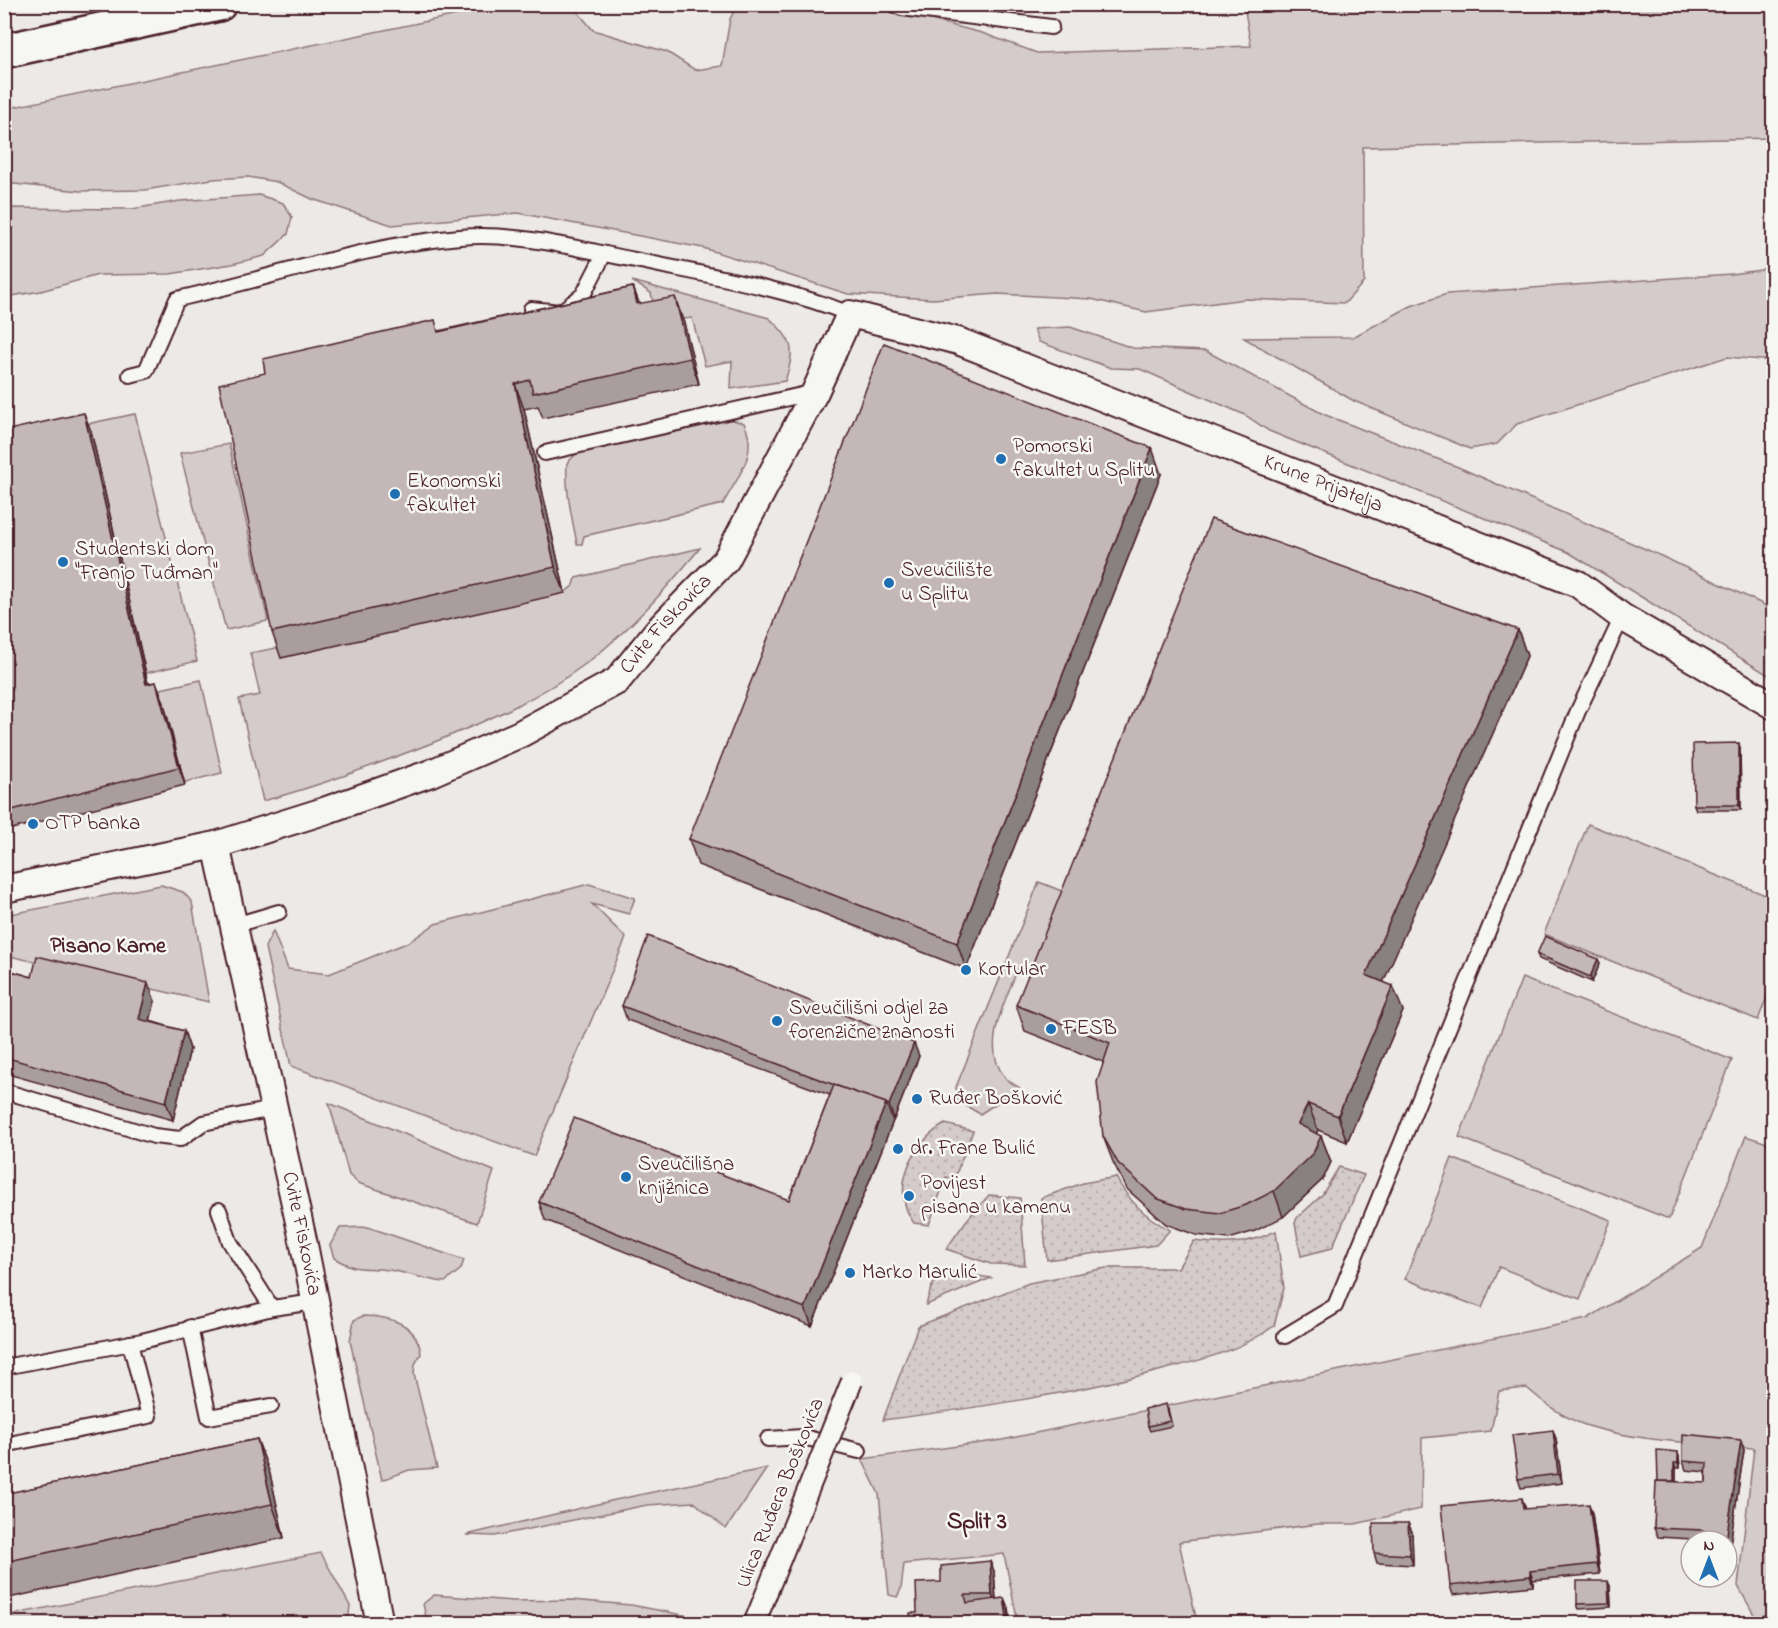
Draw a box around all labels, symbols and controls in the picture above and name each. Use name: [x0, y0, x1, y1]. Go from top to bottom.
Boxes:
place label: Pomorski fakultet u Splitu: [1013, 432, 1155, 486]
street label: Krune Prijatelja: [1259, 447, 1387, 521]
marker: Pomorski fakultet u Splitu: [994, 452, 1008, 466]
place label: Ekonomski fakultet: [407, 467, 501, 521]
marker: Ekonomski fakultet: [388, 487, 402, 501]
place label: Studentski dom "Franjo Tuđman": [75, 535, 218, 589]
marker: Studentski dom "Franjo Tuđman": [56, 555, 70, 569]
place label: Sveučilište u Splitu: [901, 556, 993, 610]
street label: Cvite Fiskovića: [613, 568, 719, 681]
marker: Sveučilište u Splitu: [882, 576, 896, 590]
place label: OTP banka: [45, 809, 140, 839]
marker: OTP banka: [26, 817, 40, 831]
district label: Pisano Kame: [50, 931, 167, 963]
place label: Kortular: [978, 955, 1046, 985]
marker: Kortular: [959, 963, 973, 977]
place label: Sveučilišni odjel za forenzične znanosti: [789, 994, 955, 1048]
marker: Sveučilišni odjel za forenzične znanosti: [770, 1014, 784, 1028]
place label: FESB: [1062, 1014, 1117, 1044]
marker: FESB: [1044, 1022, 1058, 1036]
place label: Ruđer Bošković: [929, 1084, 1063, 1114]
marker: Ruđer Bošković: [910, 1092, 924, 1106]
place label: dr. Frane Bulić: [910, 1134, 1036, 1164]
marker: dr. Frane Bulić: [891, 1142, 905, 1156]
place label: Sveučilišna knjižnica: [638, 1150, 734, 1204]
street label: Cvite Fiskovića: [273, 1169, 329, 1298]
place label: Povijest pisana u kamenu: [921, 1169, 1071, 1223]
marker: Sveučilišna knjižnica: [619, 1170, 633, 1184]
marker: Povijest pisana u kamenu: [902, 1189, 916, 1203]
place label: Marko Marulić: [862, 1258, 978, 1288]
marker: Marko Marulić: [843, 1266, 857, 1280]
street label: Ulica Ruđera Boškovića: [729, 1393, 833, 1593]
district label: Split 3: [947, 1505, 1007, 1540]
north arrow: [1679, 1529, 1739, 1589]
text: N: [1704, 1534, 1715, 1558]

